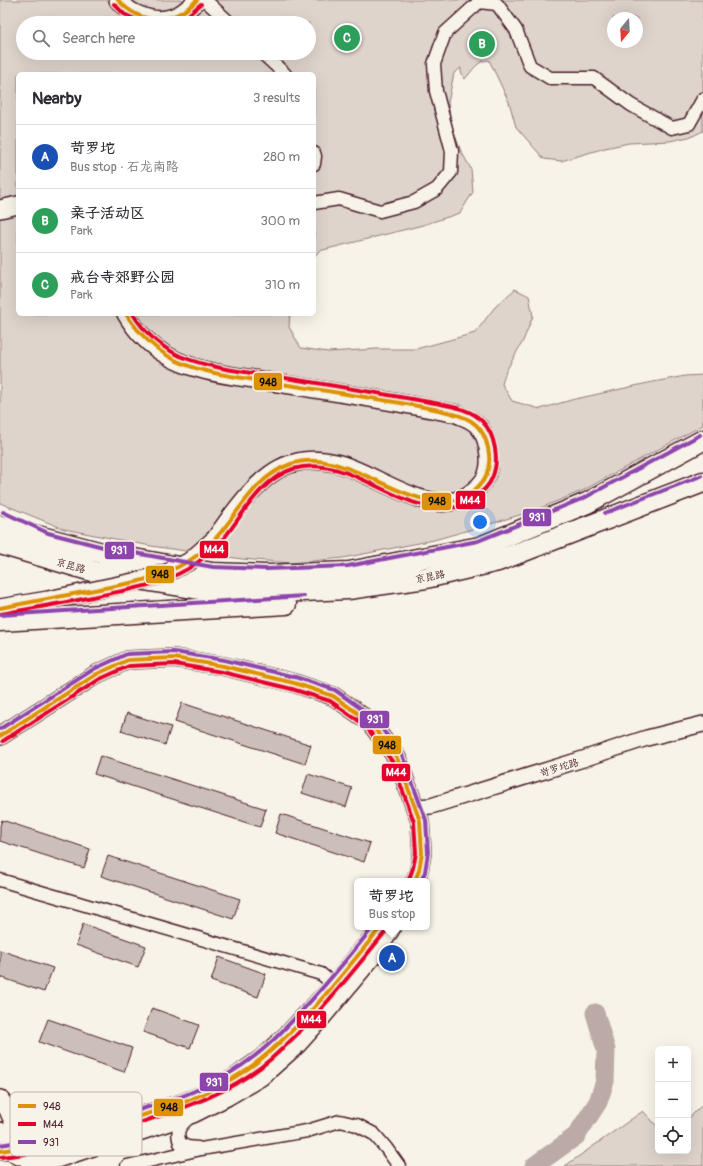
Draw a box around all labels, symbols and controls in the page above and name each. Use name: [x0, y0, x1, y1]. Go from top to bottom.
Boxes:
north arrow: [607, 12, 643, 48]
search box: [16, 16, 316, 60]
pin: C: [334, 23, 360, 53]
icon: search: [30, 27, 52, 49]
text: Search here: [62, 29, 135, 48]
pin: B: [469, 29, 495, 59]
text: Nearby: [32, 88, 81, 109]
text: 3 results: [253, 90, 300, 106]
text: 苛罗坨: [70, 139, 115, 158]
text: A: [41, 149, 49, 165]
text: 280 m: [263, 149, 300, 165]
text: Bus stop · 石龙南路: [70, 159, 179, 175]
text: 亲子活动区: [70, 204, 145, 223]
text: B: [41, 213, 49, 229]
text: 300 m: [261, 213, 300, 229]
text: Park: [70, 223, 93, 239]
text: 戒台寺郊野公园: [70, 268, 175, 287]
text: C: [41, 277, 49, 293]
text: 310 m: [264, 277, 300, 293]
text: Park: [70, 287, 93, 303]
line badge: 948: [253, 372, 283, 391]
text: 948: [259, 376, 277, 389]
line badge: M44: [455, 490, 486, 510]
line badge: 948: [421, 492, 452, 511]
text: M44: [460, 494, 481, 507]
text: 948: [428, 495, 446, 508]
line badge: 931: [522, 508, 552, 527]
text: 931: [529, 511, 545, 524]
your location: [470, 512, 490, 532]
line badge: M44: [199, 540, 229, 559]
line badge: 931: [104, 541, 135, 560]
text: M44: [204, 543, 225, 556]
text: 931: [111, 544, 127, 557]
street label: 京昆路: [55, 556, 87, 576]
line badge: 948: [145, 565, 175, 584]
text: 948: [151, 568, 169, 581]
street label: 京昆路: [414, 568, 446, 586]
line badge: 931: [359, 710, 390, 729]
text: 931: [367, 713, 383, 726]
line badge: 948: [372, 735, 402, 755]
text: 948: [378, 739, 396, 752]
street label: 岢罗坨路: [538, 756, 580, 780]
line badge: M44: [381, 763, 411, 782]
text: M44: [386, 766, 407, 779]
popup: [354, 878, 430, 930]
text: 苛罗坨: [369, 887, 414, 906]
text: Bus stop: [369, 906, 415, 922]
pin: A: [379, 943, 405, 973]
line badge: M44: [296, 1010, 327, 1029]
text: M44: [301, 1013, 322, 1026]
map controls: [655, 1046, 691, 1154]
button: +: [655, 1046, 691, 1082]
line badge: 931: [199, 1072, 229, 1092]
text: 931: [206, 1076, 222, 1089]
button: −: [655, 1082, 691, 1118]
legend: [10, 1092, 142, 1156]
line badge: 948: [153, 1098, 184, 1117]
text: 948: [43, 1100, 61, 1113]
text: 948: [160, 1101, 178, 1114]
text: M44: [43, 1118, 64, 1131]
button: locate: [655, 1118, 691, 1154]
text: 931: [43, 1136, 59, 1149]

